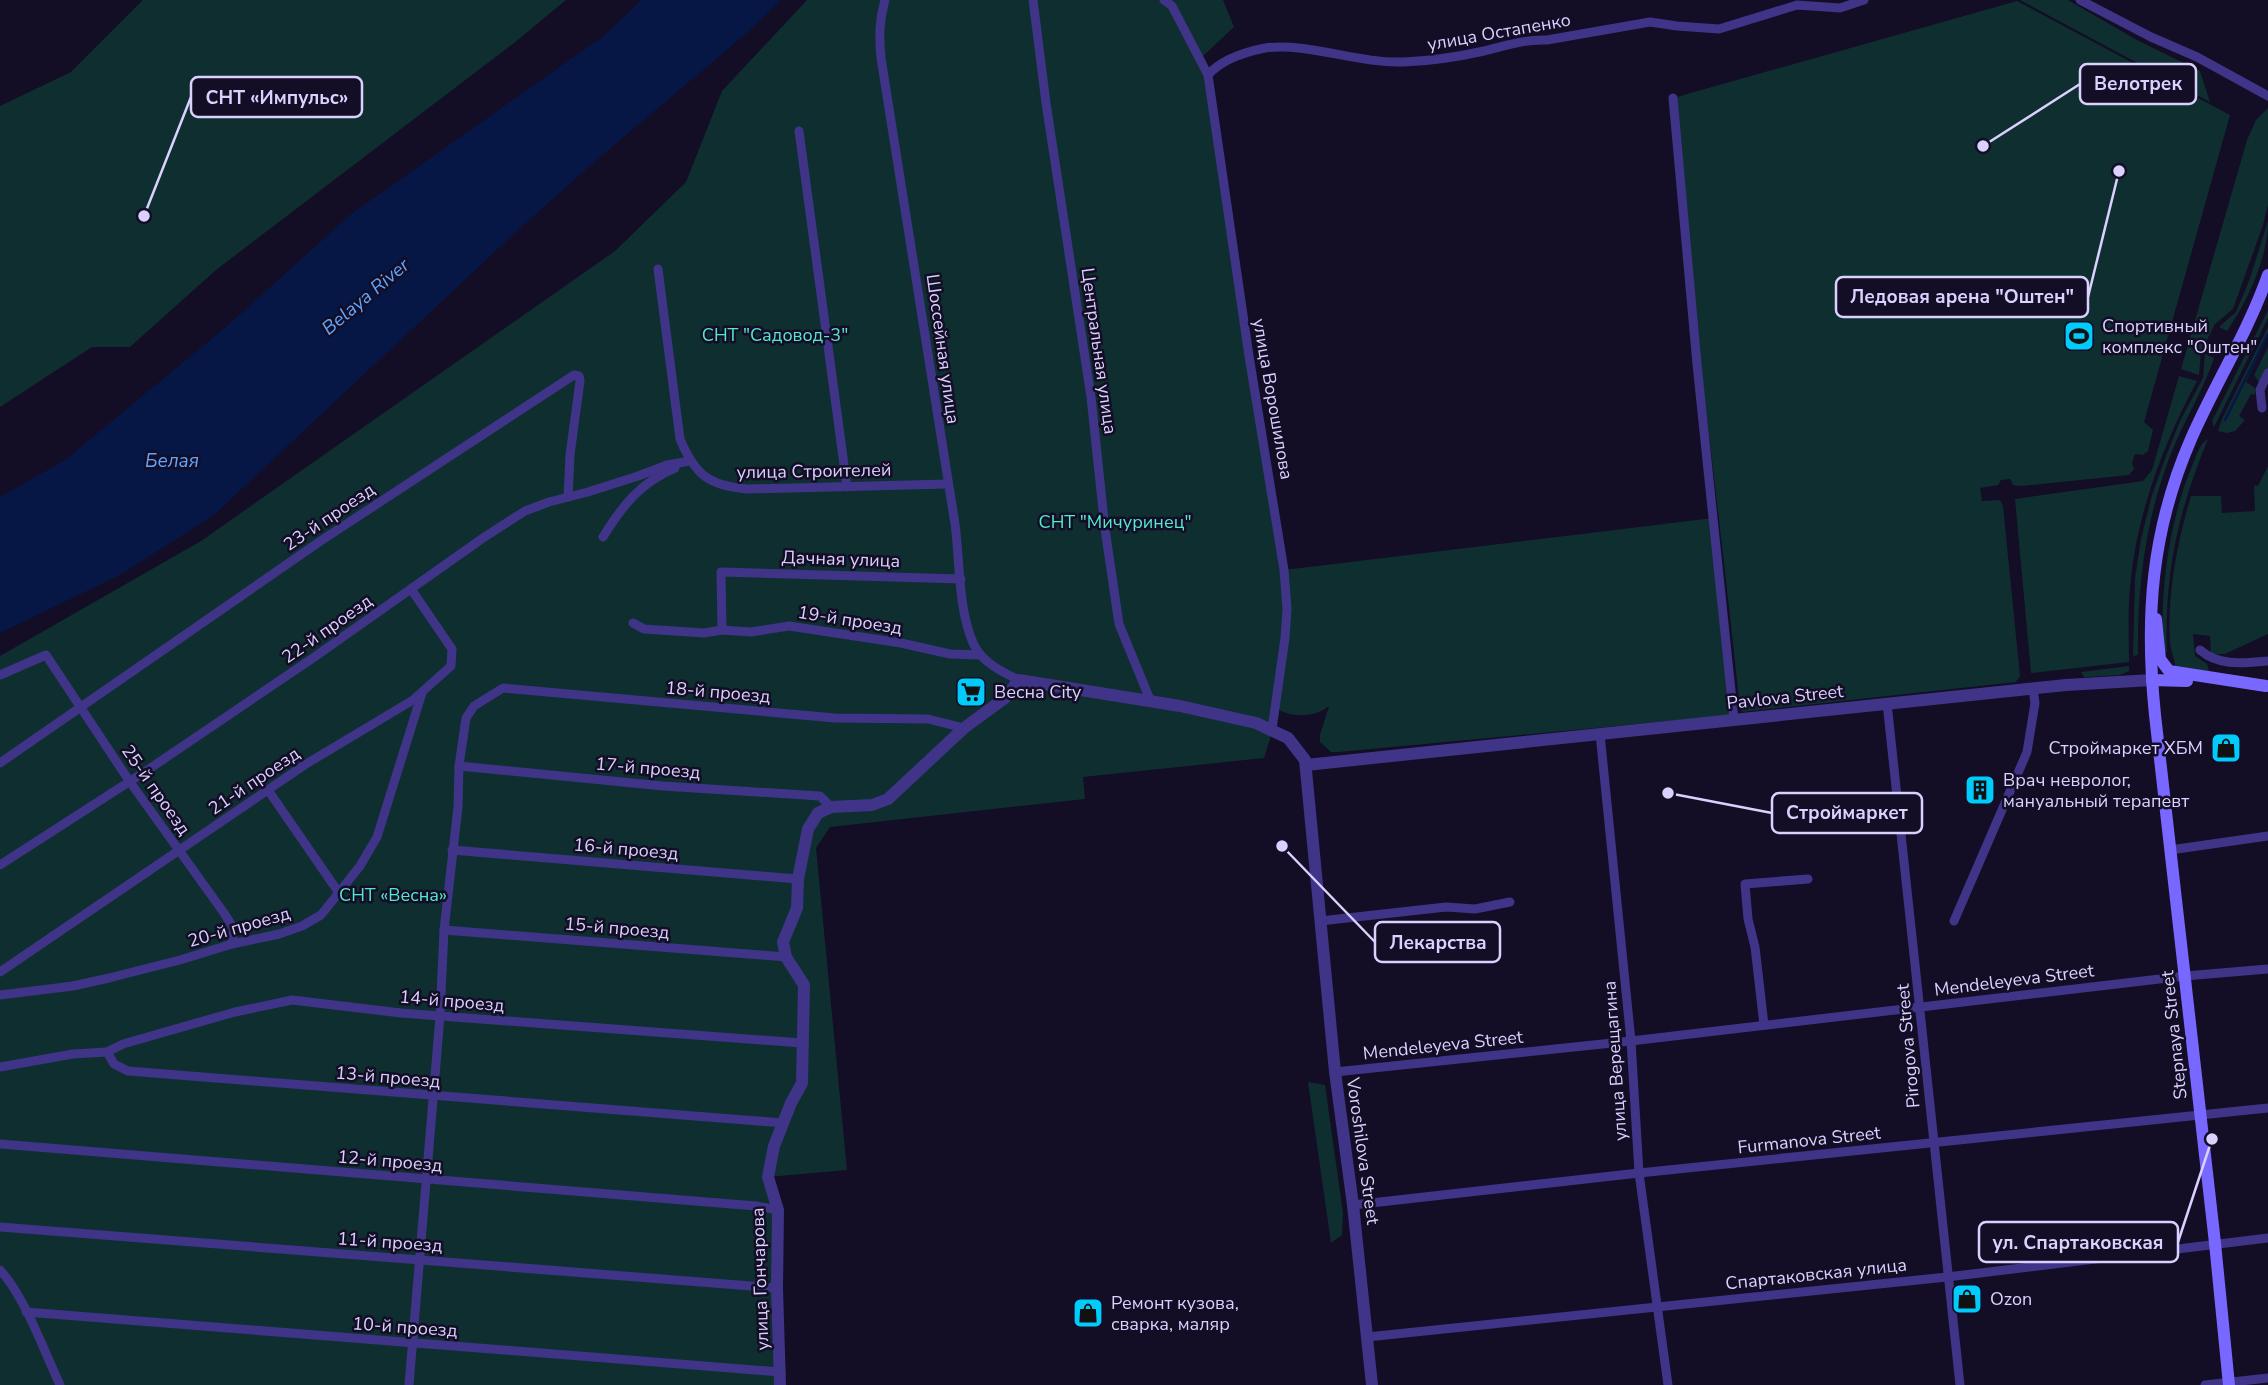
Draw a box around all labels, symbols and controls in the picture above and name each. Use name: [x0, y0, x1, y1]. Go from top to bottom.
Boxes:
street label: улица Остапенко: [1425, 8, 1573, 56]
callout: Велотрек: [2080, 64, 2196, 104]
text: Велотрек: [2094, 71, 2182, 97]
callout: СНТ «Импульс»: [191, 77, 362, 117]
text: СНТ «Импульс»: [206, 85, 348, 111]
water label: Belaya River: [316, 252, 416, 341]
street label: Центральная улица: [1075, 266, 1123, 436]
street label: Шоссейная улица: [921, 272, 965, 426]
callout: Ледовая арена "Оштен": [1836, 277, 2088, 317]
text: Ледовая арена "Оштен": [1850, 284, 2074, 310]
place label: Спортивный комплекс "Оштен": [2102, 314, 2257, 359]
street label: улица Ворошилова: [1247, 317, 1299, 481]
sports icon: Спортивный комплекс "Оштен": [2062, 319, 2096, 353]
park label: СНТ "Садовод-3": [702, 323, 848, 347]
water label: Белая: [145, 448, 199, 474]
street label: улица Строителей: [736, 458, 892, 484]
street label: 23-й проезд: [279, 477, 380, 556]
park label: СНТ "Мичуринец": [1039, 510, 1191, 534]
street label: Дачная улица: [781, 545, 901, 573]
street label: 22-й проезд: [277, 589, 377, 669]
street label: 19-й проезд: [796, 600, 904, 640]
street label: 18-й проезд: [665, 675, 772, 709]
supermarket icon: Весна City: [954, 675, 988, 709]
street label: Pavlova Street: [1725, 679, 1845, 715]
place label: Весна City: [994, 680, 1082, 704]
shop icon: Строймаркет ХБМ: [2209, 731, 2243, 765]
place label: Строймаркет ХБМ: [2048, 736, 2203, 760]
street label: 25-й проезд: [116, 740, 196, 840]
street label: 21-й проезд: [204, 741, 305, 820]
street label: 17-й проезд: [595, 751, 702, 785]
place label: Врач невролог, мануальный терапевт: [2003, 768, 2189, 813]
building icon: Врач невролог, мануальный терапевт: [1963, 773, 1997, 807]
callout: Строймаркет: [1772, 793, 1922, 833]
text: Строймаркет: [1786, 800, 1908, 826]
street label: 16-й проезд: [573, 832, 680, 866]
park label: СНТ «Весна»: [339, 883, 447, 907]
street label: 20-й проезд: [185, 901, 293, 953]
street label: 15-й проезд: [564, 911, 671, 945]
callout: Лекарства: [1375, 922, 1500, 962]
text: Лекарства: [1389, 930, 1487, 956]
street label: Mendeleyeva Street: [1933, 958, 2096, 1002]
street label: Stepnaya Street: [2155, 969, 2193, 1101]
street label: улица Верещагина: [1597, 980, 1633, 1142]
street label: Pirogova Street: [1891, 982, 1925, 1109]
street label: 14-й проезд: [399, 984, 506, 1018]
street label: Mendeleyeva Street: [1362, 1025, 1525, 1065]
street label: 13-й проезд: [335, 1060, 442, 1094]
street label: Voroshilova Street: [1341, 1075, 1385, 1227]
street label: Furmanova Street: [1736, 1120, 1882, 1159]
street label: 12-й проезд: [337, 1144, 444, 1178]
street label: улица Гончарова: [746, 1207, 774, 1351]
callout: ул. Спартаковская: [1979, 1222, 2178, 1262]
street label: 11-й проезд: [337, 1226, 444, 1258]
text: ул. Спартаковская: [1992, 1230, 2164, 1256]
street label: Спартаковская улица: [1724, 1253, 1908, 1295]
shop icon: Ozon: [1950, 1282, 1984, 1316]
place label: Ozon: [1990, 1287, 2032, 1311]
place label: Ремонт кузова, сварка, маляр: [1111, 1291, 1239, 1336]
shop icon: Ремонт кузова, сварка, маляр: [1071, 1296, 1105, 1330]
street label: 10-й проезд: [352, 1311, 459, 1343]

